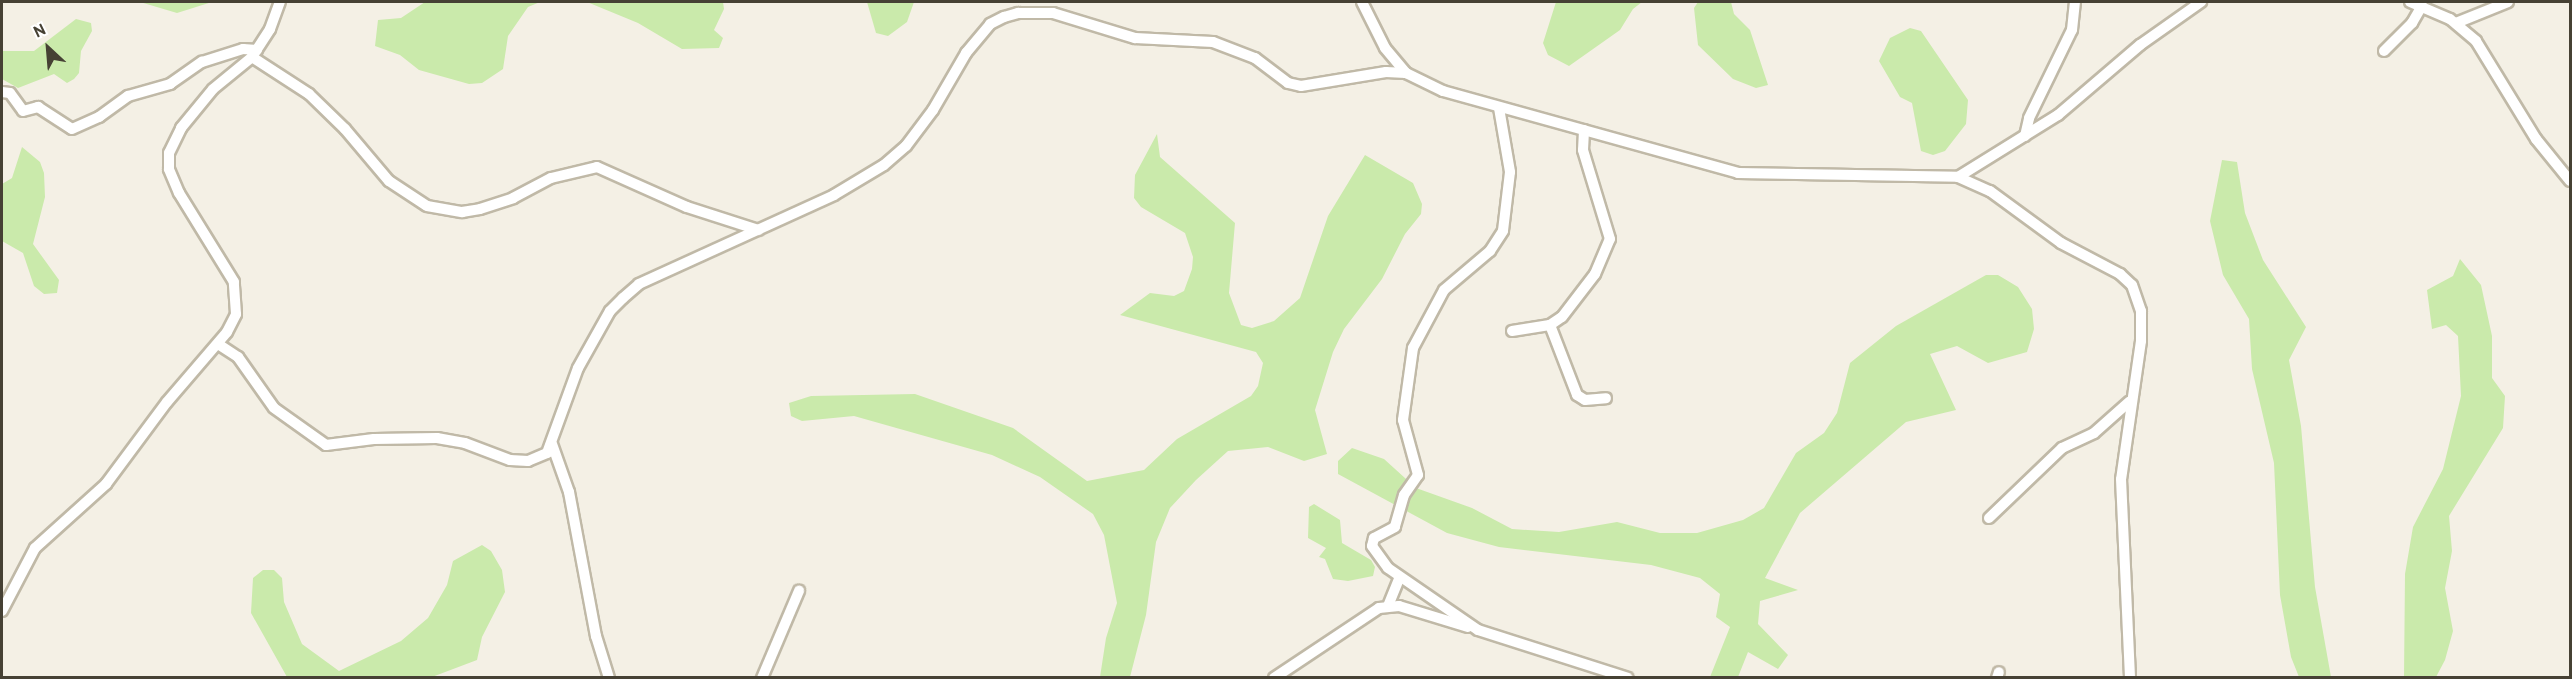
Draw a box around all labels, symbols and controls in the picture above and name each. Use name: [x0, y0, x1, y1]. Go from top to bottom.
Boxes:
north arrow: [18, 18, 78, 78]
text: N: [31, 20, 50, 43]

